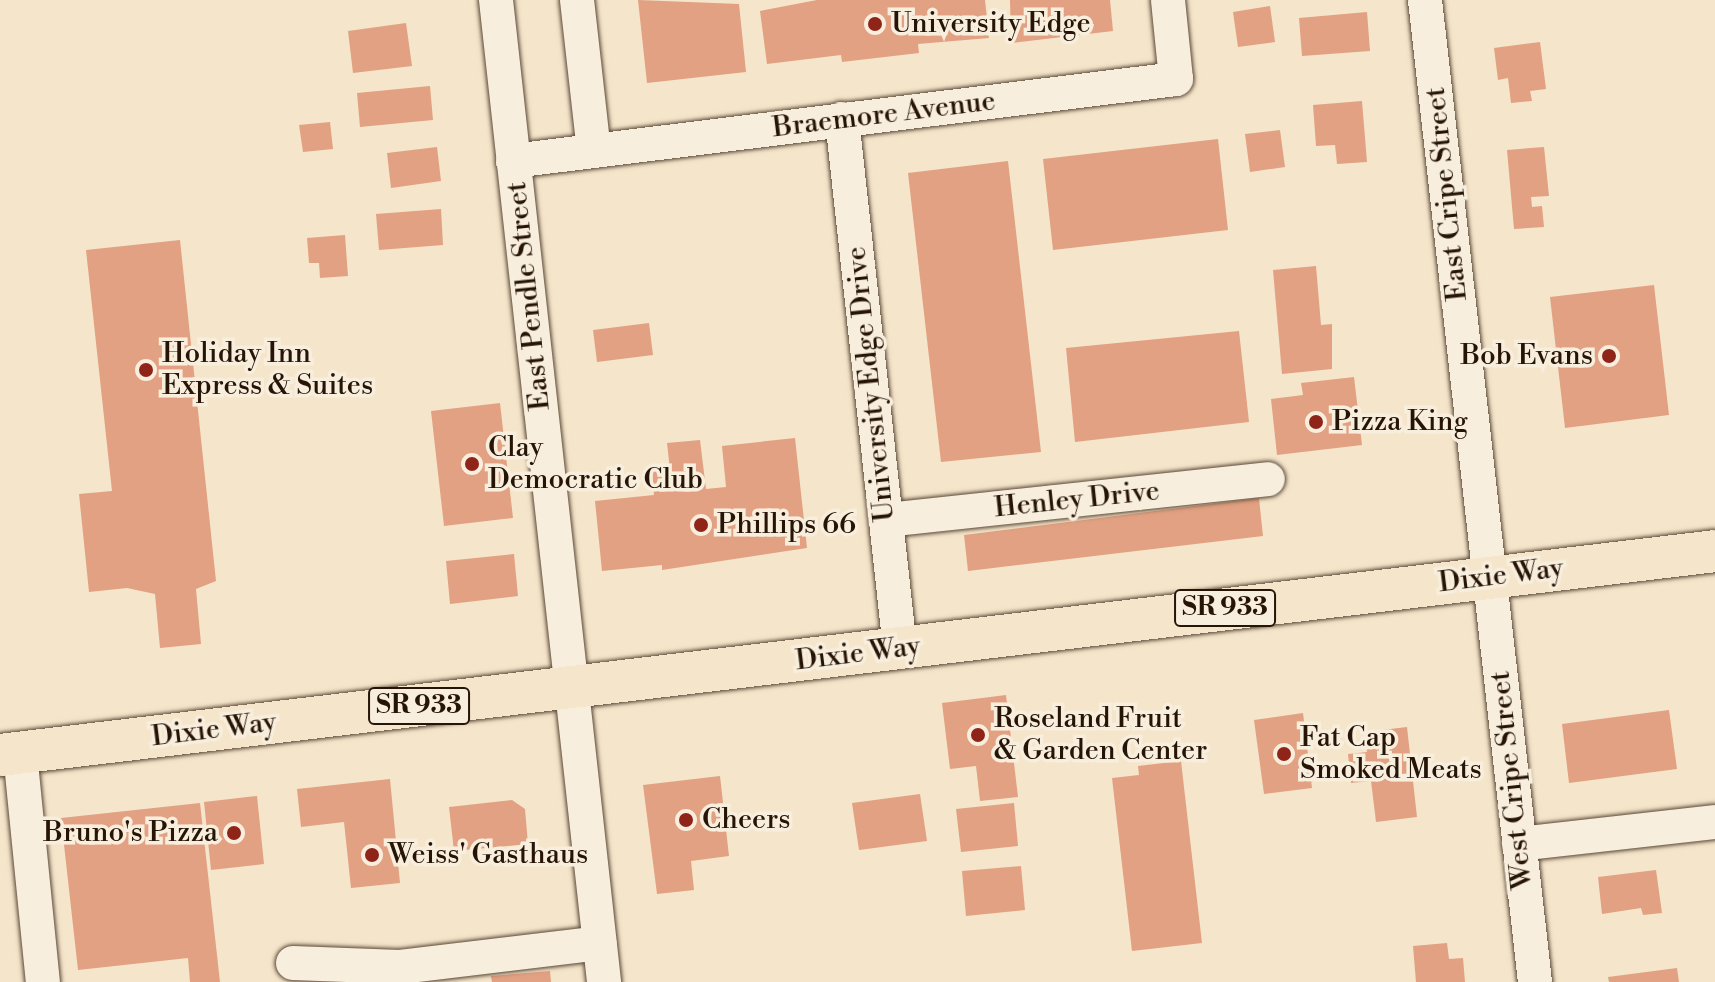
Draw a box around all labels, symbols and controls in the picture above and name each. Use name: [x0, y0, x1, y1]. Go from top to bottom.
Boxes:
place label: University Edge: [891, 7, 1091, 41]
marker: University Edge: [866, 15, 884, 33]
street label: Braemore Avenue: [771, 85, 997, 145]
street label: East Cripe Street: [1419, 85, 1475, 303]
street label: East Pendle Street: [500, 180, 558, 412]
street label: University Edge Drive: [840, 245, 902, 523]
place label: Holiday Inn Express & Suites: [162, 337, 373, 403]
place label: Bob Evans: [1460, 339, 1593, 373]
marker: Bob Evans: [1600, 347, 1618, 365]
marker: Holiday Inn Express & Suites: [137, 361, 155, 379]
place label: Pizza King: [1332, 405, 1468, 439]
marker: Pizza King: [1307, 413, 1325, 431]
place label: Clay Democratic Club: [488, 431, 703, 497]
marker: Clay Democratic Club: [463, 455, 481, 473]
street label: Henley Drive: [993, 475, 1161, 525]
place label: Phillips 66: [717, 508, 856, 542]
marker: Phillips 66: [692, 516, 710, 534]
street label: Dixie Way: [1437, 552, 1565, 600]
road number: SR 933: [1173, 586, 1277, 630]
street label: Dixie Way: [794, 630, 922, 678]
street label: West Cripe Street: [1484, 669, 1540, 891]
road number: SR 933: [367, 684, 471, 728]
place label: Roseland Fruit & Garden Center: [994, 702, 1207, 768]
street label: Dixie Way: [150, 706, 278, 754]
place label: Fat Cap Smoked Meats: [1300, 721, 1482, 787]
marker: Roseland Fruit & Garden Center: [969, 726, 987, 744]
marker: Fat Cap Smoked Meats: [1275, 745, 1293, 763]
place label: Cheers: [702, 803, 791, 837]
marker: Cheers: [677, 811, 695, 829]
place label: Bruno's Pizza: [43, 816, 218, 850]
marker: Bruno's Pizza: [225, 824, 243, 842]
place label: Weiss' Gasthaus: [388, 838, 588, 872]
marker: Weiss' Gasthaus: [363, 846, 381, 864]

